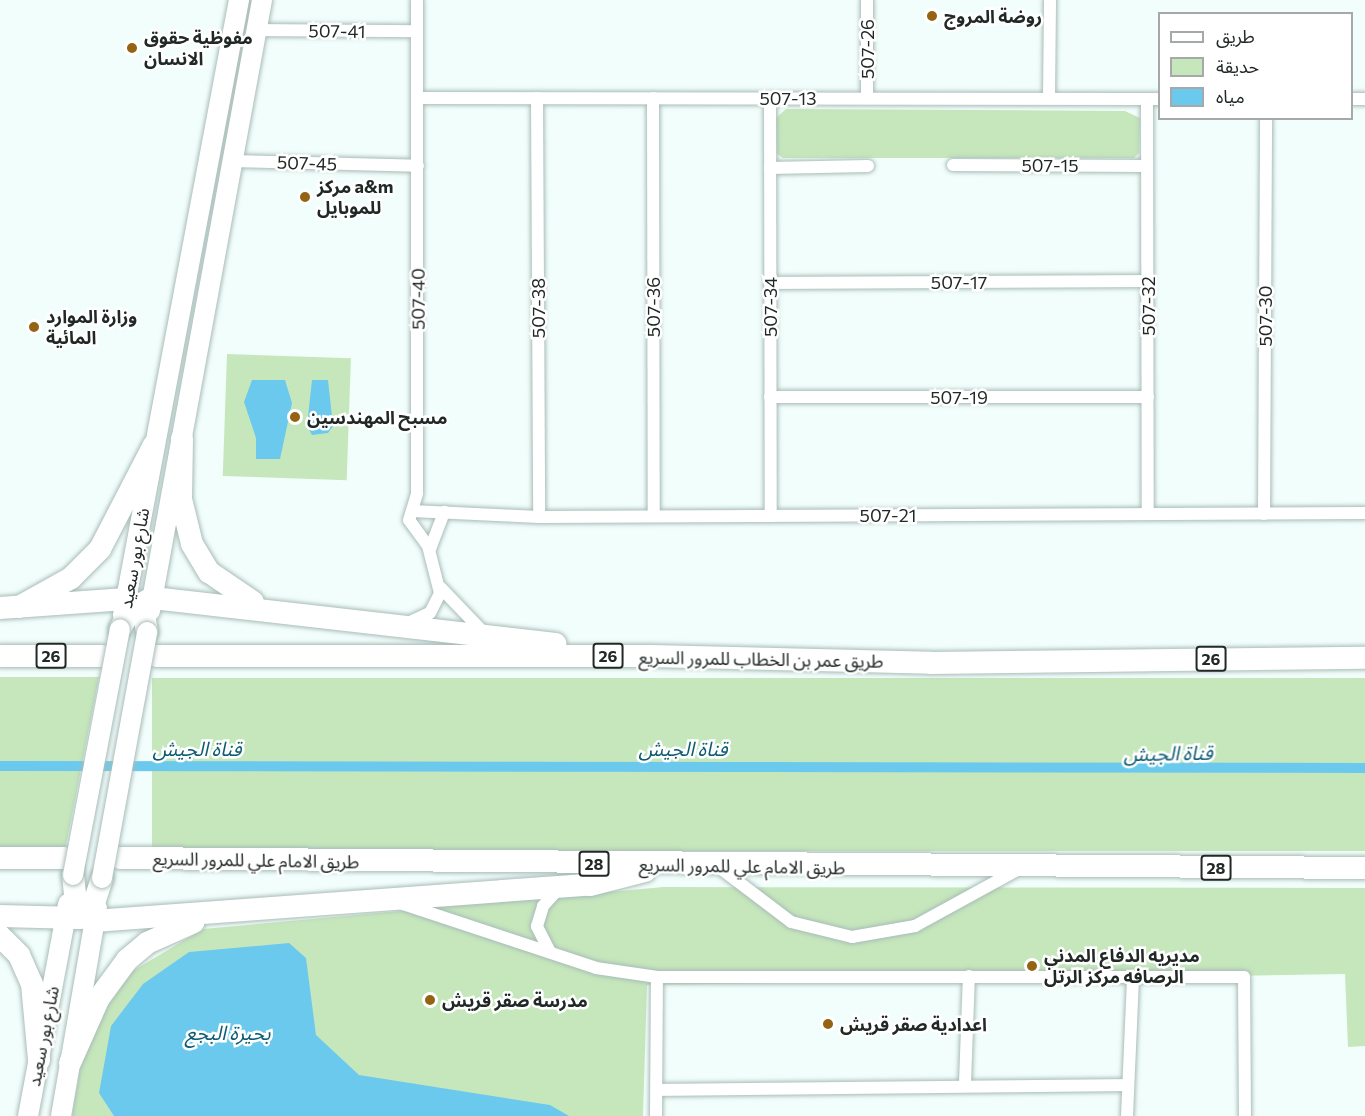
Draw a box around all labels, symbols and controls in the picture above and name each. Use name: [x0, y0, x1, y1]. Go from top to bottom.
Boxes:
place label: روضة المروج: [944, 5, 1042, 27]
marker: روضة المروج: [925, 9, 939, 23]
legend: [1158, 12, 1353, 120]
street label: 507-26: [856, 19, 878, 79]
street label: 507-41: [308, 20, 366, 42]
text: طريق: [1216, 25, 1255, 47]
place label: مفوظية حقوق الانسان: [144, 27, 253, 70]
marker: مفوظية حقوق الانسان: [125, 41, 139, 55]
text: حديقة: [1216, 55, 1259, 77]
text: مياه: [1216, 85, 1245, 107]
street label: 507-13: [759, 87, 817, 109]
street label: 507-45: [277, 151, 337, 175]
street label: 507-15: [1021, 154, 1079, 176]
place label: مركز a&m للموبايل: [317, 176, 394, 219]
marker: مركز a&m للموبايل: [298, 190, 312, 204]
street label: 507-40: [407, 268, 429, 330]
street label: 507-17: [931, 271, 987, 293]
street label: 507-32: [1137, 276, 1159, 336]
street label: 507-36: [642, 277, 664, 337]
street label: 507-34: [759, 277, 781, 337]
street label: 507-38: [527, 278, 549, 338]
street label: 507-30: [1254, 285, 1276, 347]
place label: وزارة الموارد المائية: [46, 306, 137, 348]
marker: وزارة الموارد المائية: [27, 320, 41, 334]
street label: 507-19: [930, 386, 988, 408]
place label: مسبح المهندسين: [307, 406, 447, 428]
marker: مسبح المهندسين: [288, 410, 302, 424]
street label: 507-21: [860, 504, 916, 526]
street label: شارع بور سعيد: [115, 506, 153, 610]
road number: 26: [34, 643, 68, 669]
road number: 26: [592, 643, 624, 669]
street label: طريق عمر بن الخطاب للمرور السريع: [638, 646, 884, 672]
road number: 26: [1194, 646, 1228, 672]
water label: قناة الجيش: [152, 736, 242, 760]
water label: قناة الجيش: [638, 736, 728, 760]
water label: قناة الجيش: [1123, 740, 1213, 766]
street label: طريق الامام علي للمرور السريع: [153, 847, 359, 873]
road number: 28: [578, 851, 610, 877]
street label: طريق الامام علي للمرور السريع: [639, 853, 845, 879]
road number: 28: [1200, 855, 1232, 881]
place label: مديريه الدفاع المدني الرصافه مركز الرتل: [1044, 945, 1200, 988]
marker: مديريه الدفاع المدني الرصافه مركز الرتل: [1025, 959, 1039, 973]
street label: شارع بور سعيد: [23, 984, 63, 1088]
place label: مدرسة صقر قريش: [442, 989, 588, 1011]
marker: مدرسة صقر قريش: [423, 993, 437, 1007]
place label: اعدادية صقر قريش: [840, 1013, 987, 1035]
marker: اعدادية صقر قريش: [821, 1017, 835, 1031]
water label: بحيرة البجع: [186, 1020, 270, 1044]

